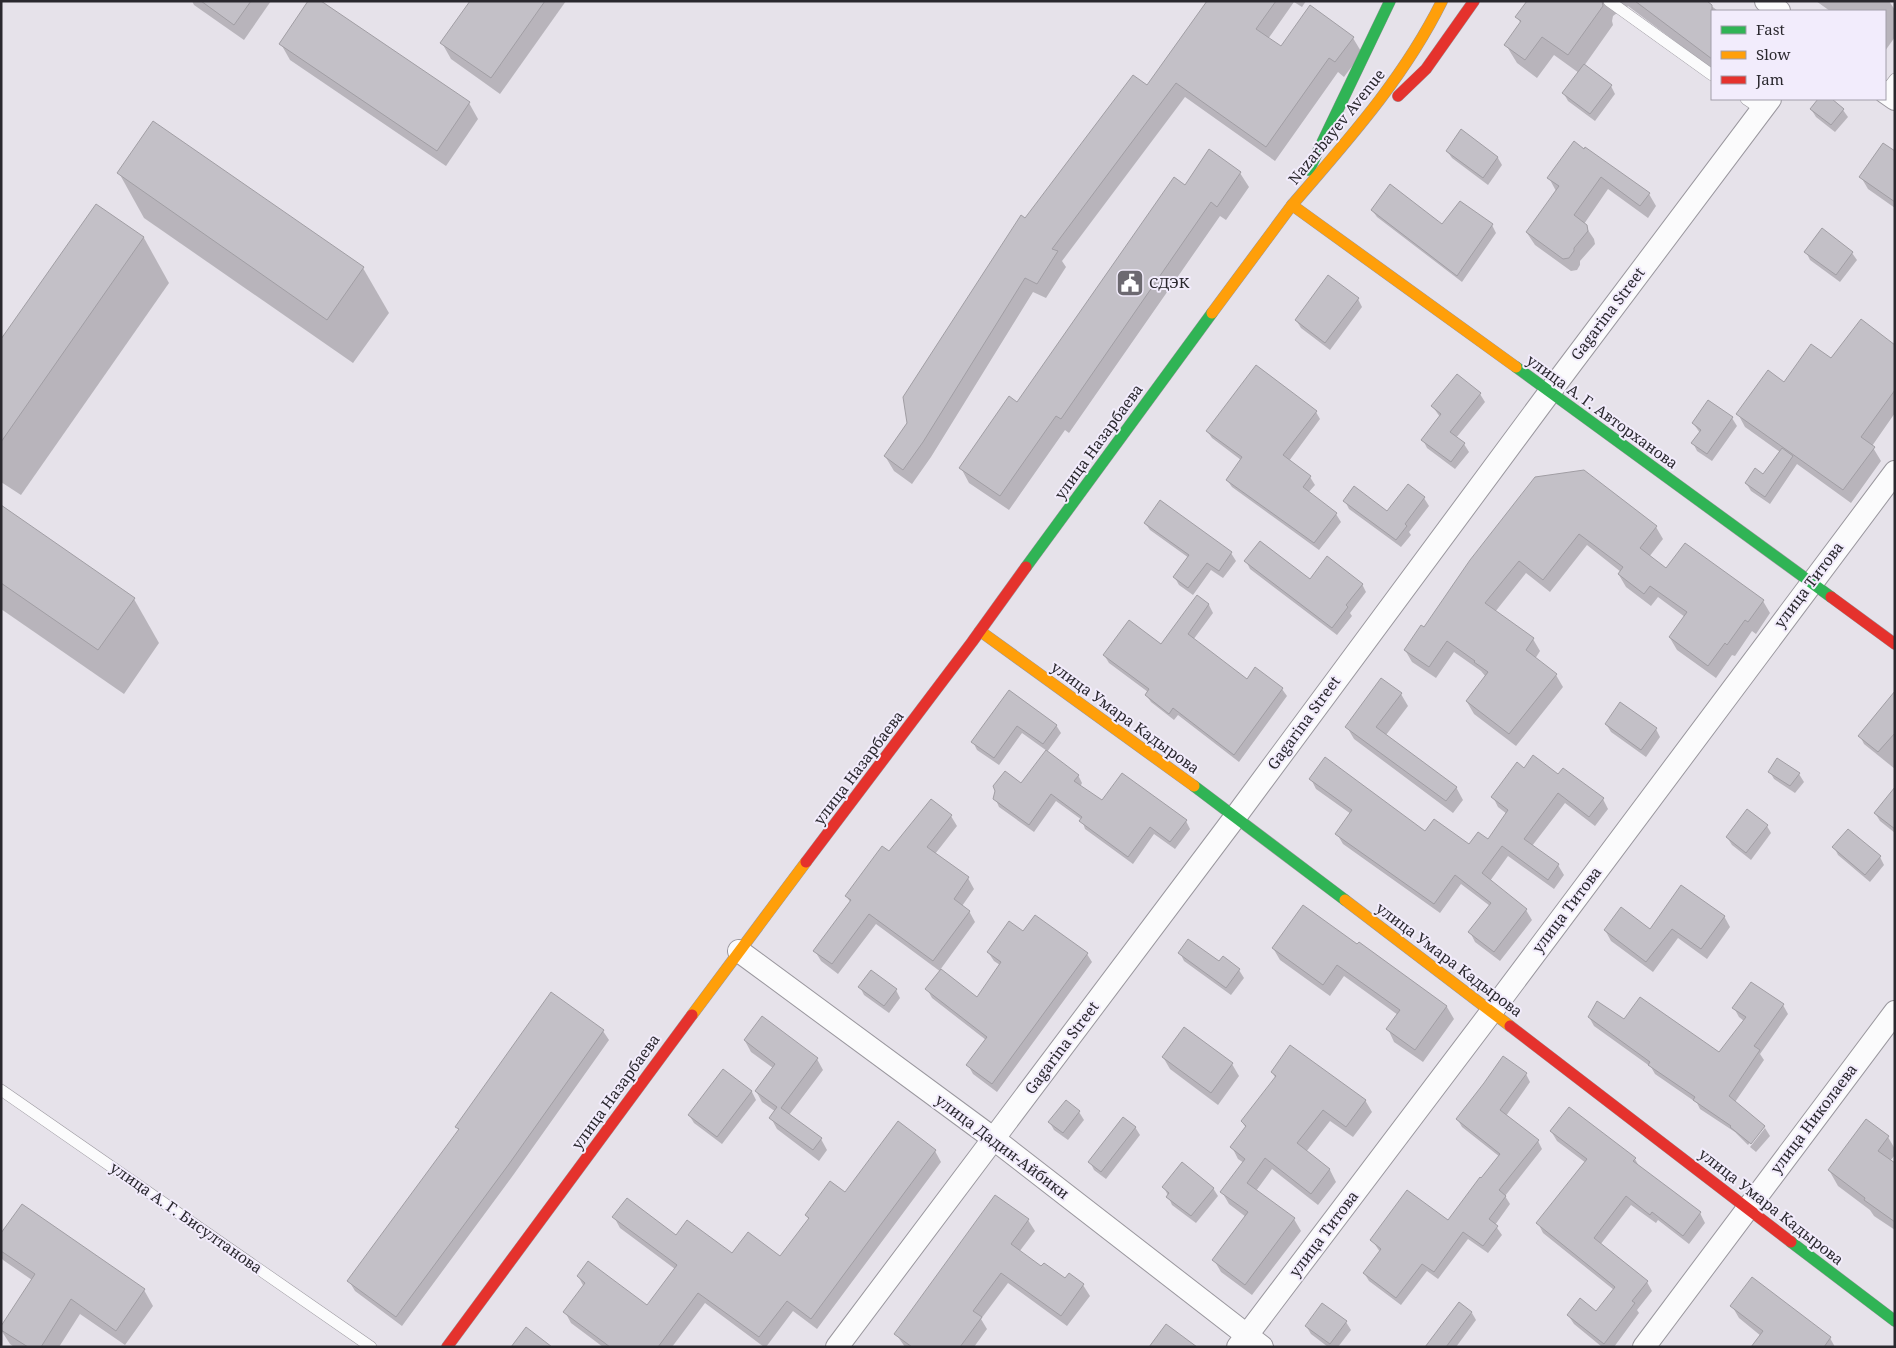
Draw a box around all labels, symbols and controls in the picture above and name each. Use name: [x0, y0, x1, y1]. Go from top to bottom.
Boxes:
legend: [1711, 10, 1886, 100]
text: Fast: [1756, 19, 1785, 39]
text: Slow: [1756, 44, 1790, 64]
street label: Nazarbayev Avenue: [1283, 64, 1389, 188]
text: Jam: [1755, 69, 1784, 89]
street label: Gagarina Street: [1566, 263, 1649, 364]
public building icon: СДЭК: [1115, 268, 1145, 298]
place label: СДЭК: [1149, 272, 1190, 292]
street label: улица А. Г. Авторханова: [1523, 350, 1682, 473]
street label: улица Назарбаева: [1050, 380, 1147, 503]
street label: улица Титова: [1769, 537, 1847, 632]
street label: улица Умара Кадырова: [1047, 657, 1204, 778]
street label: Gagarina Street: [1262, 671, 1344, 773]
street label: улица Назарбаева: [809, 706, 908, 829]
street label: улица Титова: [1527, 862, 1605, 957]
street label: улица Умара Кадырова: [1372, 897, 1527, 1021]
street label: Gagarina Street: [1020, 997, 1103, 1098]
street label: улица Назарбаева: [567, 1030, 664, 1153]
street label: улица Николаева: [1765, 1059, 1861, 1177]
street label: улица Дадин-Айбики: [932, 1089, 1074, 1203]
street label: улица Умара Кадырова: [1695, 1143, 1848, 1269]
street label: улица А. Г. Бисултанова: [107, 1157, 267, 1277]
street label: улица Титова: [1284, 1186, 1362, 1281]

